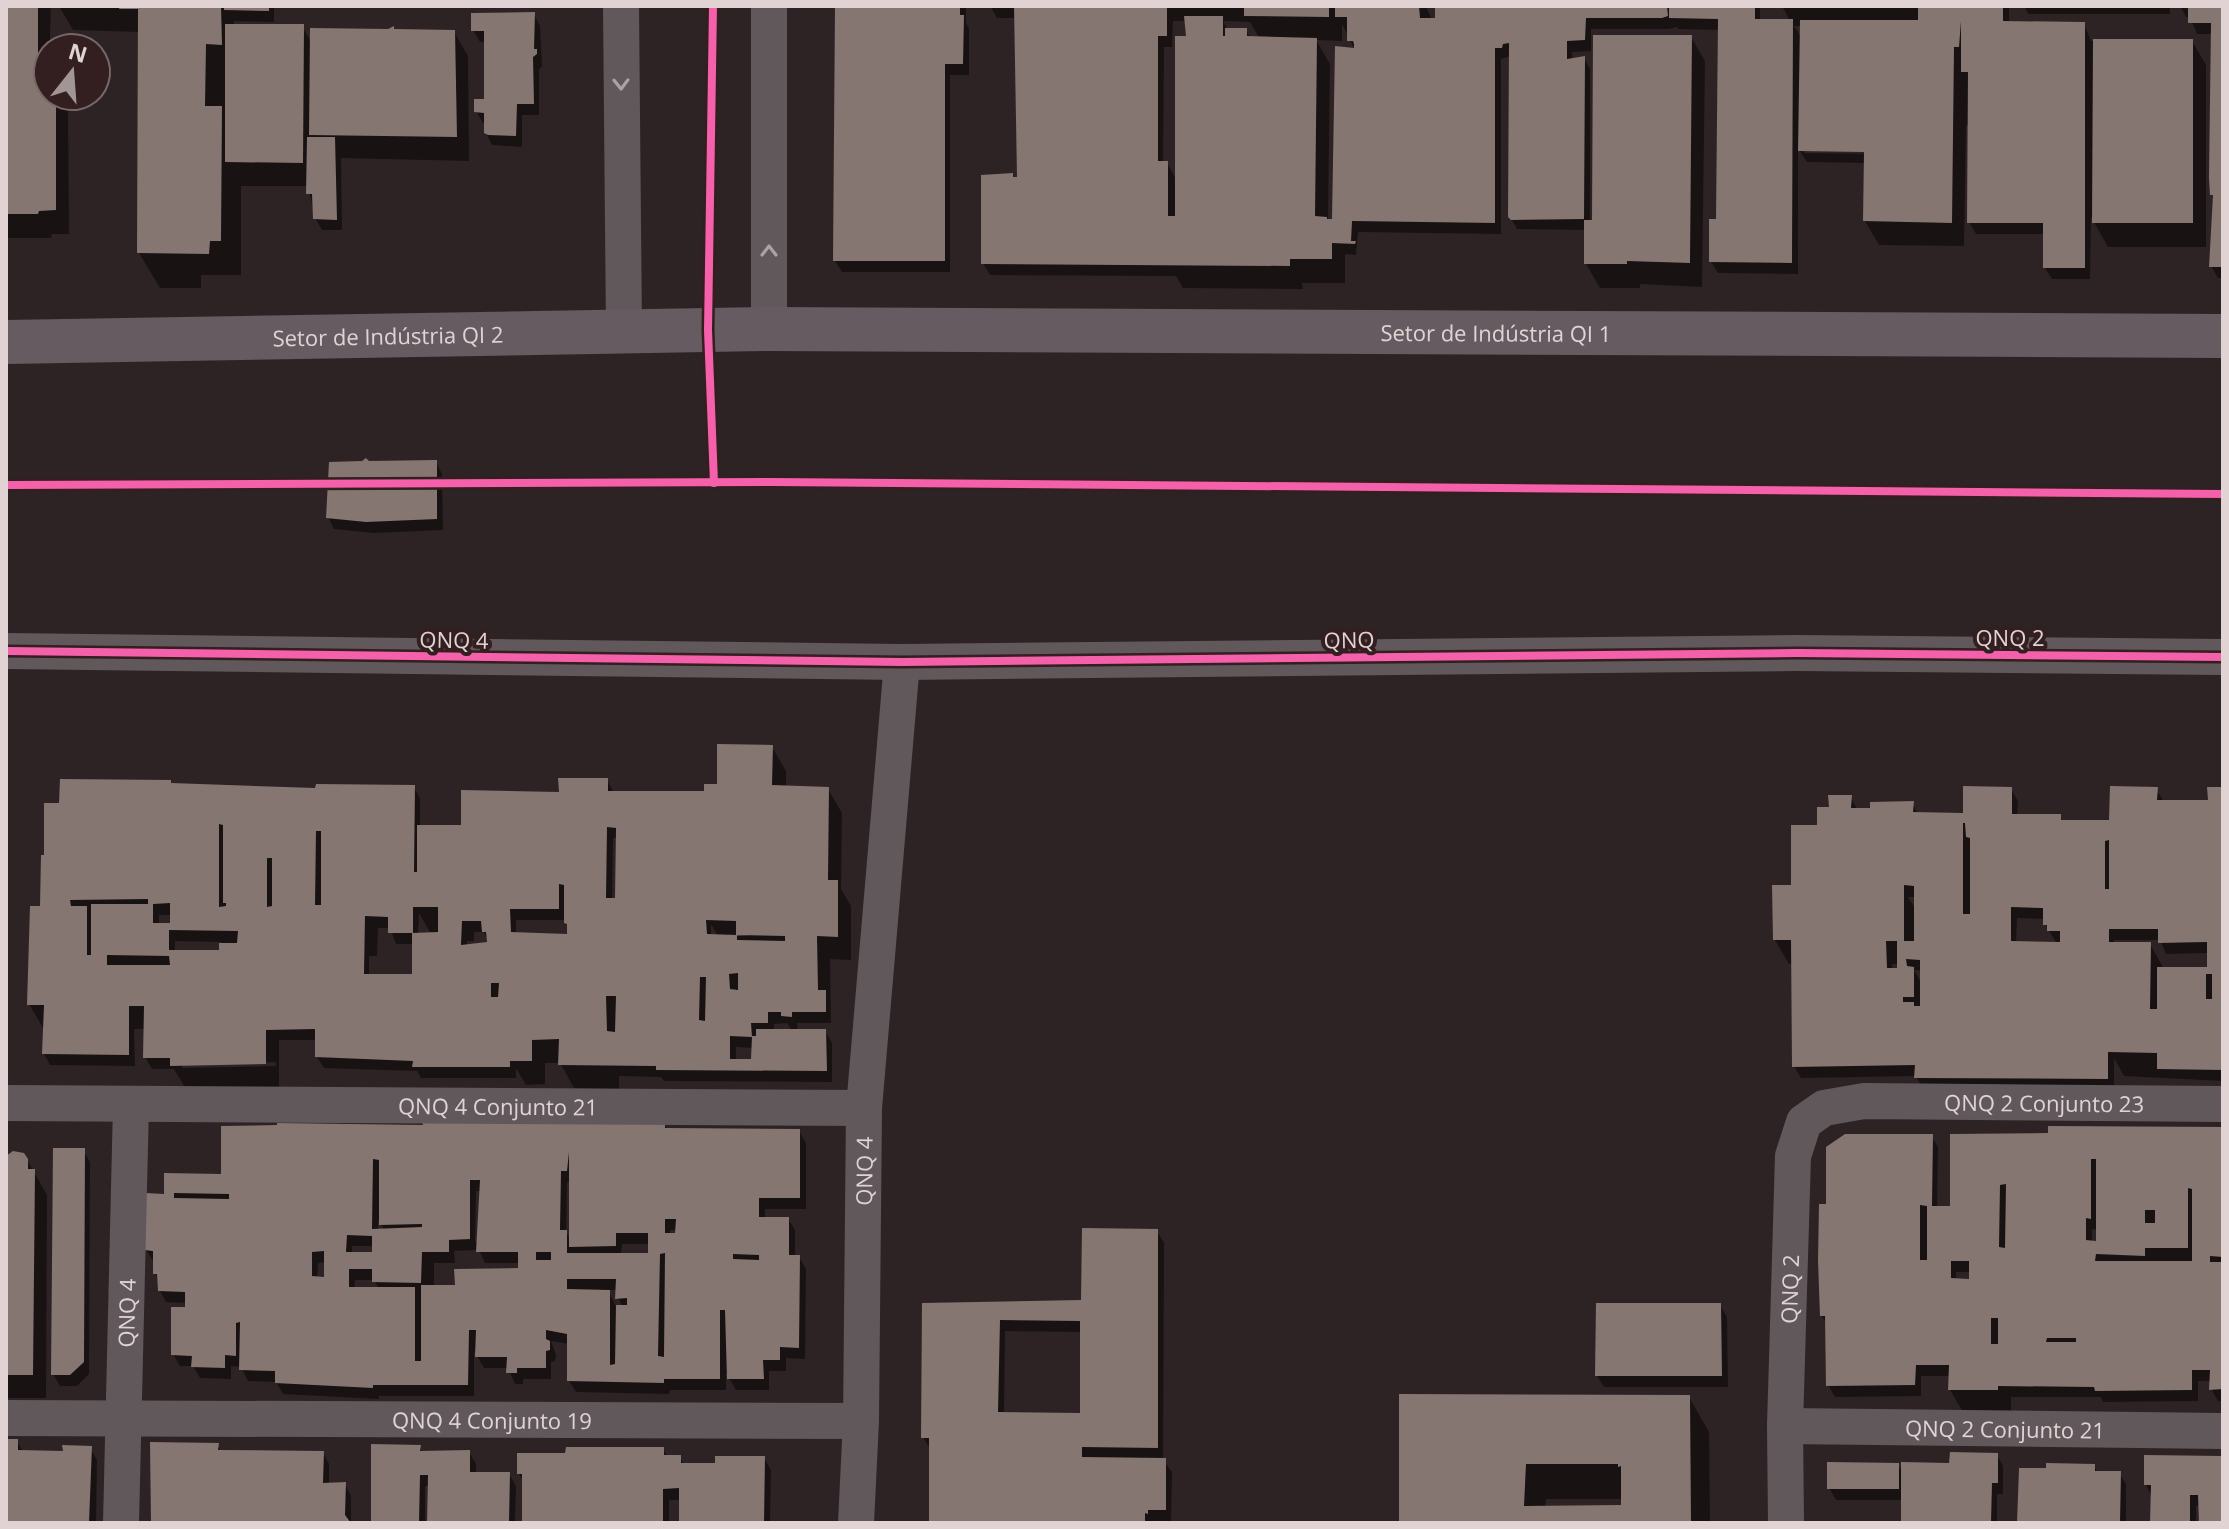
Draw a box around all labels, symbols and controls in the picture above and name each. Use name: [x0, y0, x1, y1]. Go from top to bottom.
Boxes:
north arrow: [32, 32, 112, 112]
text: N: [65, 35, 91, 69]
one-way arrow: [613, 78, 630, 91]
one-way arrow: [760, 244, 778, 257]
street label: Setor de Indústria QI 1: [1380, 317, 1611, 348]
street label: Setor de Indústria QI 2: [272, 319, 504, 352]
street label: QNQ 2: [1975, 622, 2045, 652]
street label: QNQ 4: [419, 623, 489, 655]
street label: QNQ: [1323, 624, 1375, 654]
street label: QNQ 2 Conjunto 23: [1944, 1087, 2144, 1118]
street label: QNQ 4 Conjunto 21: [398, 1090, 598, 1121]
street label: QNQ 4: [848, 1136, 879, 1206]
street label: QNQ 2: [1773, 1254, 1805, 1324]
street label: QNQ 4: [110, 1278, 142, 1348]
street label: QNQ 4 Conjunto 19: [392, 1404, 592, 1435]
street label: QNQ 2 Conjunto 21: [1905, 1412, 2105, 1445]

